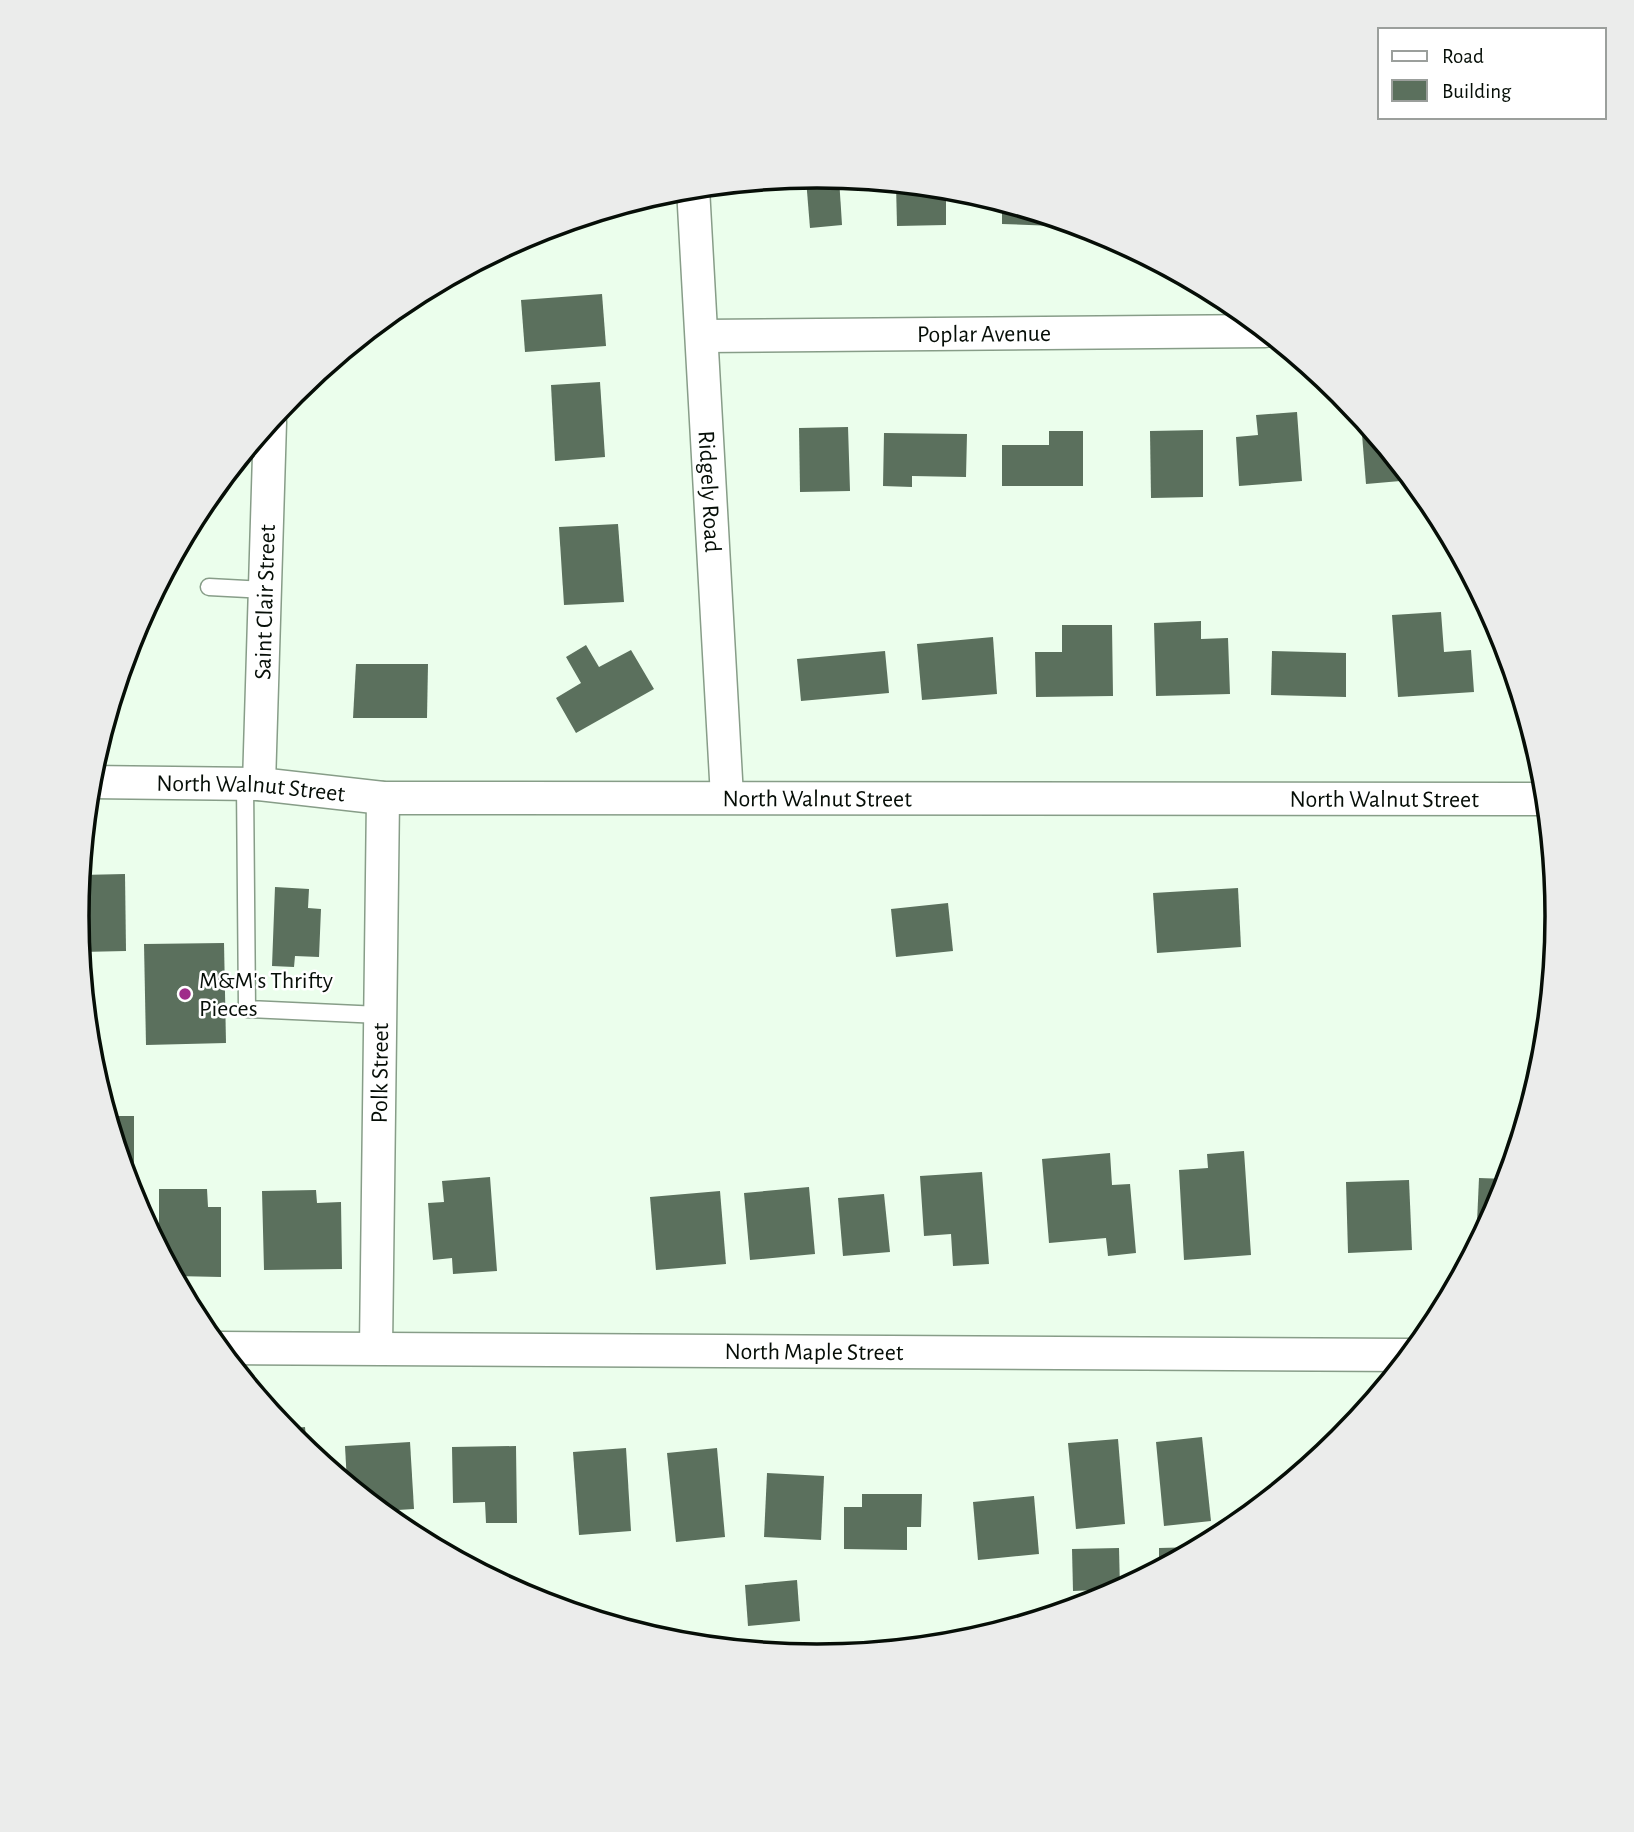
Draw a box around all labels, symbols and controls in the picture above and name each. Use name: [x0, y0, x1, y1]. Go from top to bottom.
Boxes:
legend: [1378, 28, 1606, 119]
text: Road: [1442, 46, 1484, 67]
text: Building: [1442, 81, 1512, 102]
street label: Poplar Avenue: [917, 322, 1051, 347]
street label: Ridgely Road: [694, 430, 724, 553]
street label: Saint Clair Street: [251, 524, 280, 680]
street label: North Walnut Street: [156, 772, 347, 807]
street label: North Walnut Street: [723, 787, 912, 811]
street label: North Walnut Street: [1290, 788, 1479, 812]
place label: M&M's Thrifty Pieces: [199, 969, 333, 1021]
marker: M&M's Thrifty Pieces: [177, 986, 193, 1002]
street label: Polk Street: [368, 1022, 393, 1124]
street label: North Maple Street: [724, 1340, 904, 1365]

